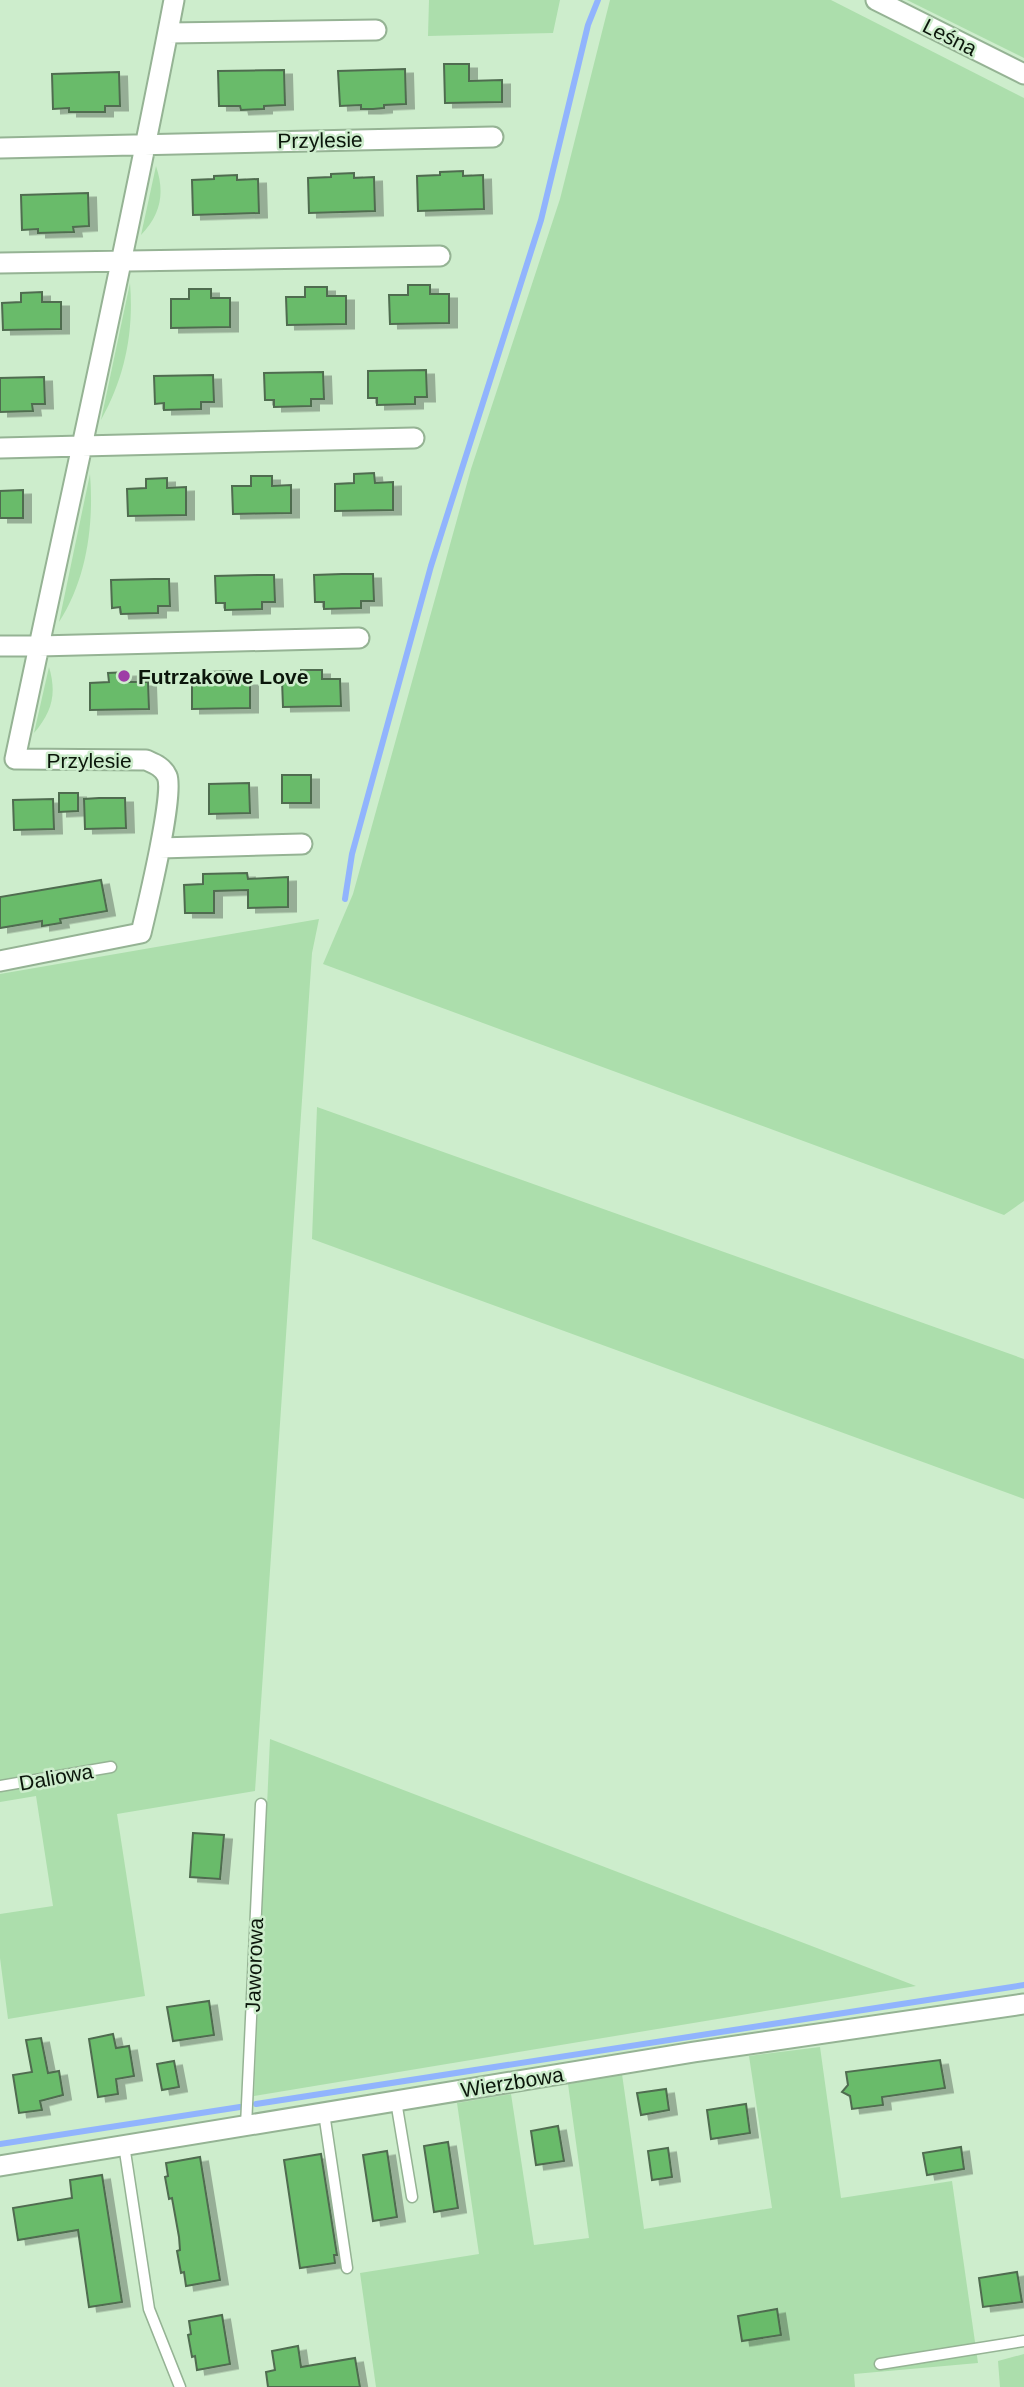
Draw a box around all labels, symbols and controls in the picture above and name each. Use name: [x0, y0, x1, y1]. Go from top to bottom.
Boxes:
street label: Leśna: [919, 14, 981, 60]
street label: Przylesie: [277, 128, 363, 152]
place label: Futrzakowe Love: [138, 665, 308, 688]
marker: Futrzakowe Love: [116, 668, 132, 684]
street label: Przylesie: [46, 749, 132, 772]
street label: Daliowa: [17, 1759, 95, 1795]
street label: Jaworowa: [241, 1917, 267, 2013]
street label: Wierzbowa: [459, 2062, 565, 2101]

